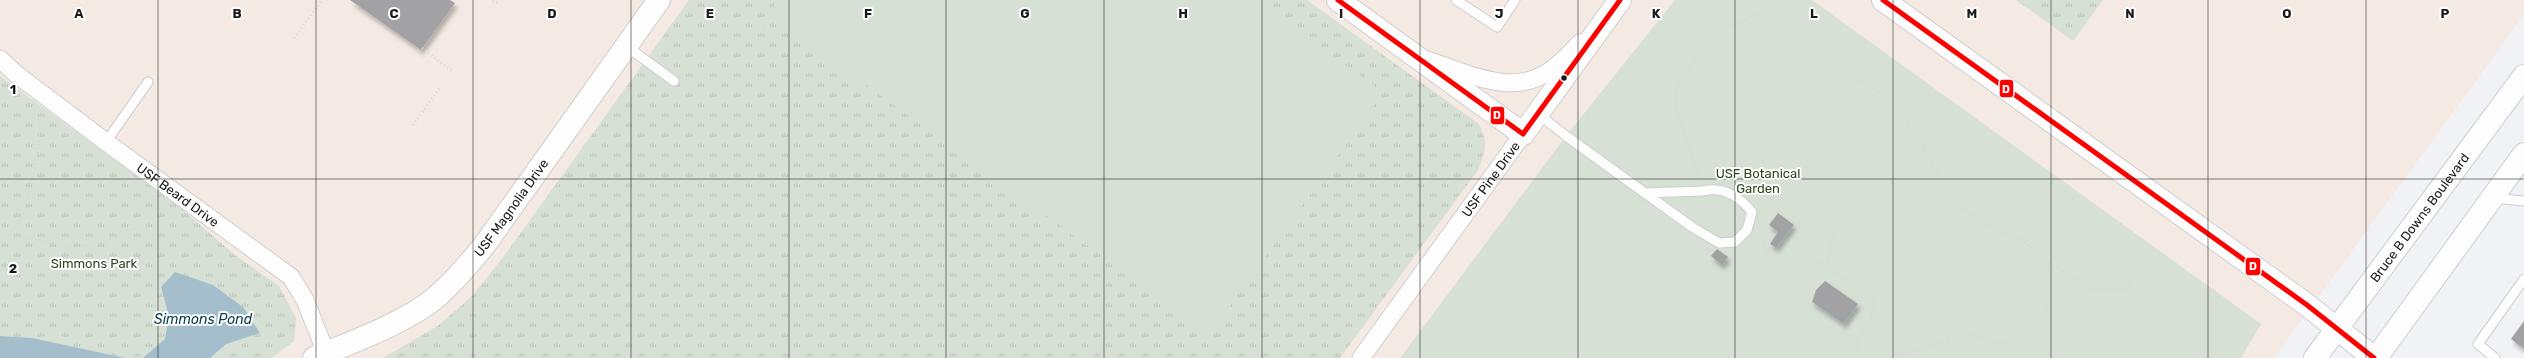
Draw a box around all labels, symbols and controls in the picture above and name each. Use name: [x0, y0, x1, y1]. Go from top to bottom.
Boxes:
text: A: [74, 6, 84, 21]
text: B: [232, 6, 242, 21]
text: C: [389, 6, 399, 21]
text: D: [547, 6, 557, 21]
text: E: [706, 6, 714, 21]
text: F: [864, 6, 872, 21]
text: G: [1020, 6, 1030, 21]
text: H: [1178, 6, 1188, 21]
text: I: [1339, 6, 1343, 21]
text: J: [1495, 6, 1503, 21]
text: K: [1652, 6, 1661, 21]
text: L: [1810, 6, 1818, 21]
text: M: [1967, 6, 1977, 21]
text: N: [2125, 6, 2135, 21]
text: O: [2282, 6, 2292, 21]
text: P: [2441, 6, 2450, 21]
unlabelled marker: [1559, 73, 1569, 83]
line badge: D: [1999, 79, 2014, 98]
text: 1: [10, 82, 16, 97]
text: D: [2002, 83, 2010, 96]
line badge: D: [1490, 106, 1505, 125]
text: D: [1493, 109, 1501, 122]
street label: USF Pine Drive: [1458, 138, 1523, 219]
street label: Bruce B Downs Boulevard: [2367, 150, 2472, 285]
street label: USF Magnolia Drive: [471, 156, 551, 259]
street label: USF Beard Drive: [134, 160, 222, 230]
park label: USF Botanical Garden: [1716, 166, 1800, 196]
park label: Simmons Park: [51, 256, 138, 271]
line badge: D: [2245, 257, 2261, 276]
text: D: [2249, 260, 2257, 273]
text: 2: [9, 261, 17, 276]
water label: Simmons Pond: [154, 311, 253, 328]

